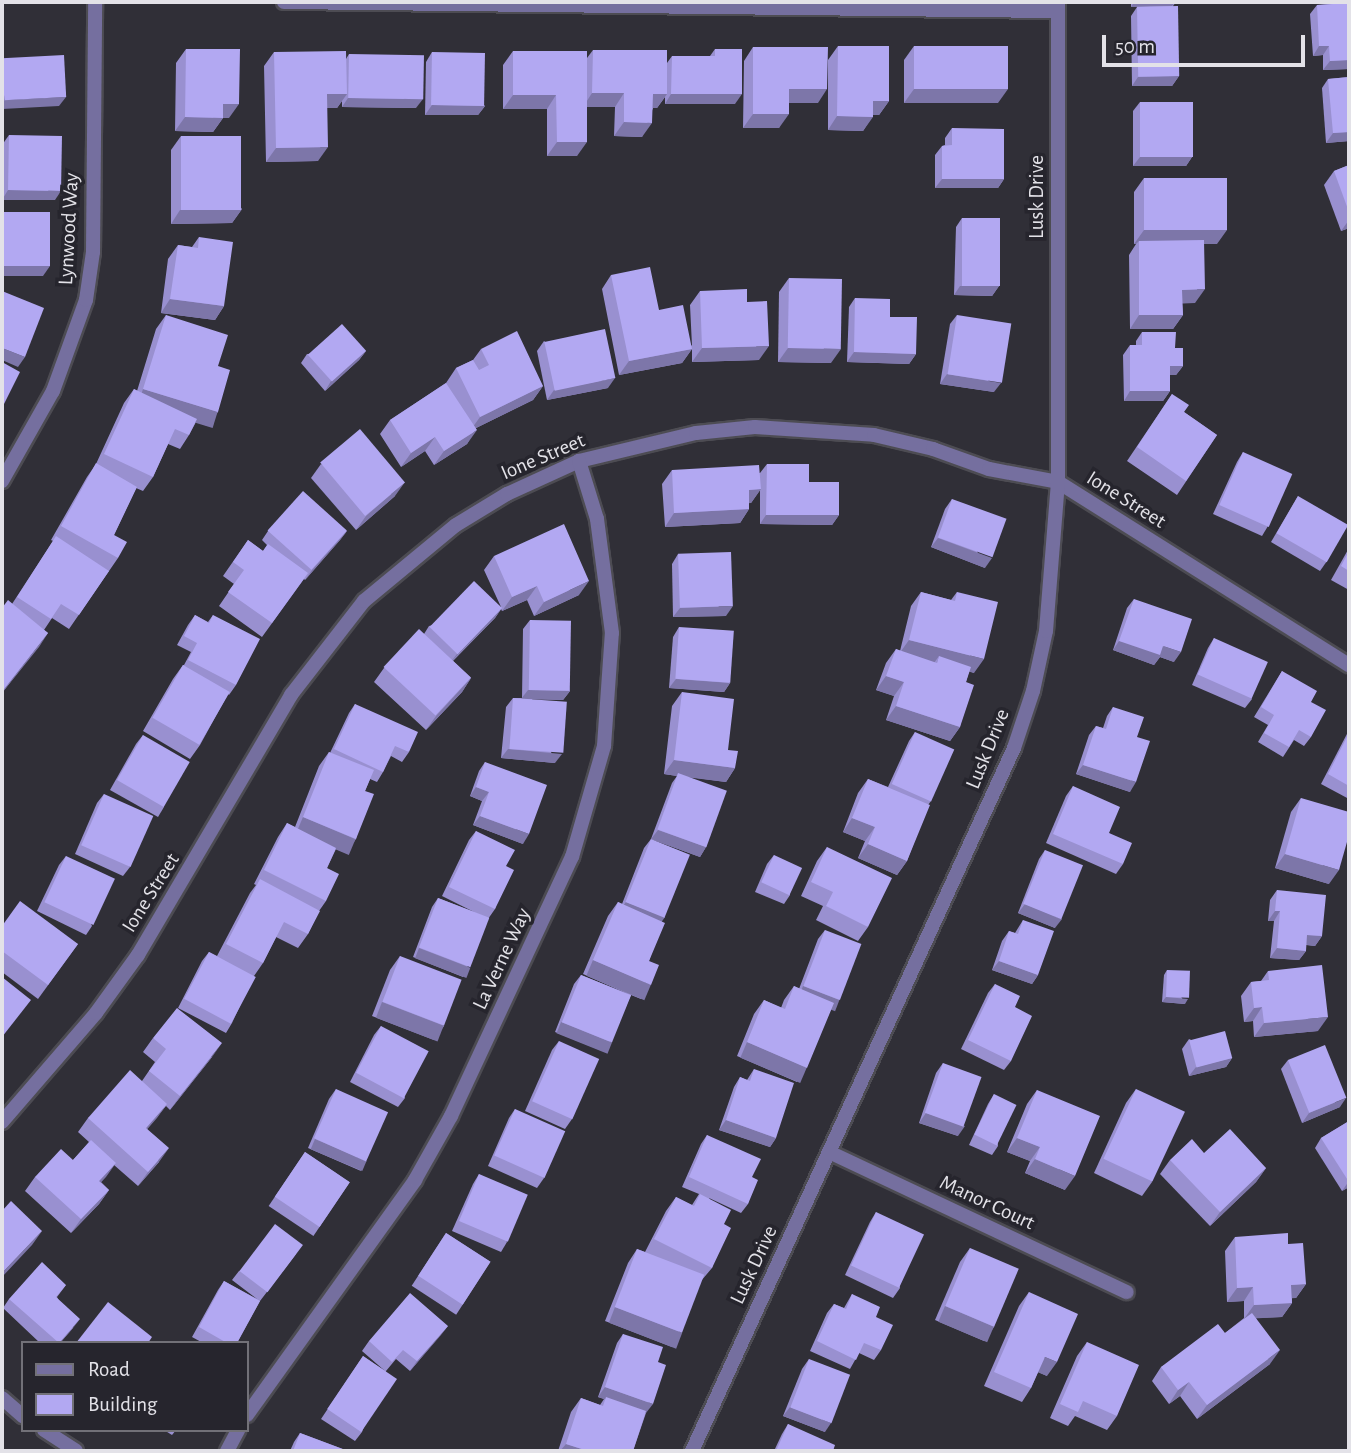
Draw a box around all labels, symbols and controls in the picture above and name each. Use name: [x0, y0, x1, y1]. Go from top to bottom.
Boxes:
scale bar: [1106, 21, 1309, 65]
text: 50 m: [1115, 36, 1155, 57]
street label: Lusk Drive: [1024, 155, 1050, 239]
street label: Lynwood Way: [53, 172, 85, 286]
street label: Ione Street: [497, 428, 589, 486]
street label: Ione Street: [1082, 466, 1170, 534]
street label: Lusk Drive: [961, 705, 1015, 793]
street label: Ione Street: [117, 849, 185, 937]
street label: La Verne Way: [467, 904, 537, 1014]
street label: Manor Court: [936, 1170, 1038, 1236]
street label: Lusk Drive: [725, 1222, 783, 1308]
legend: [21, 1341, 248, 1432]
text: Road: [88, 1359, 130, 1380]
text: Building: [88, 1394, 157, 1415]

